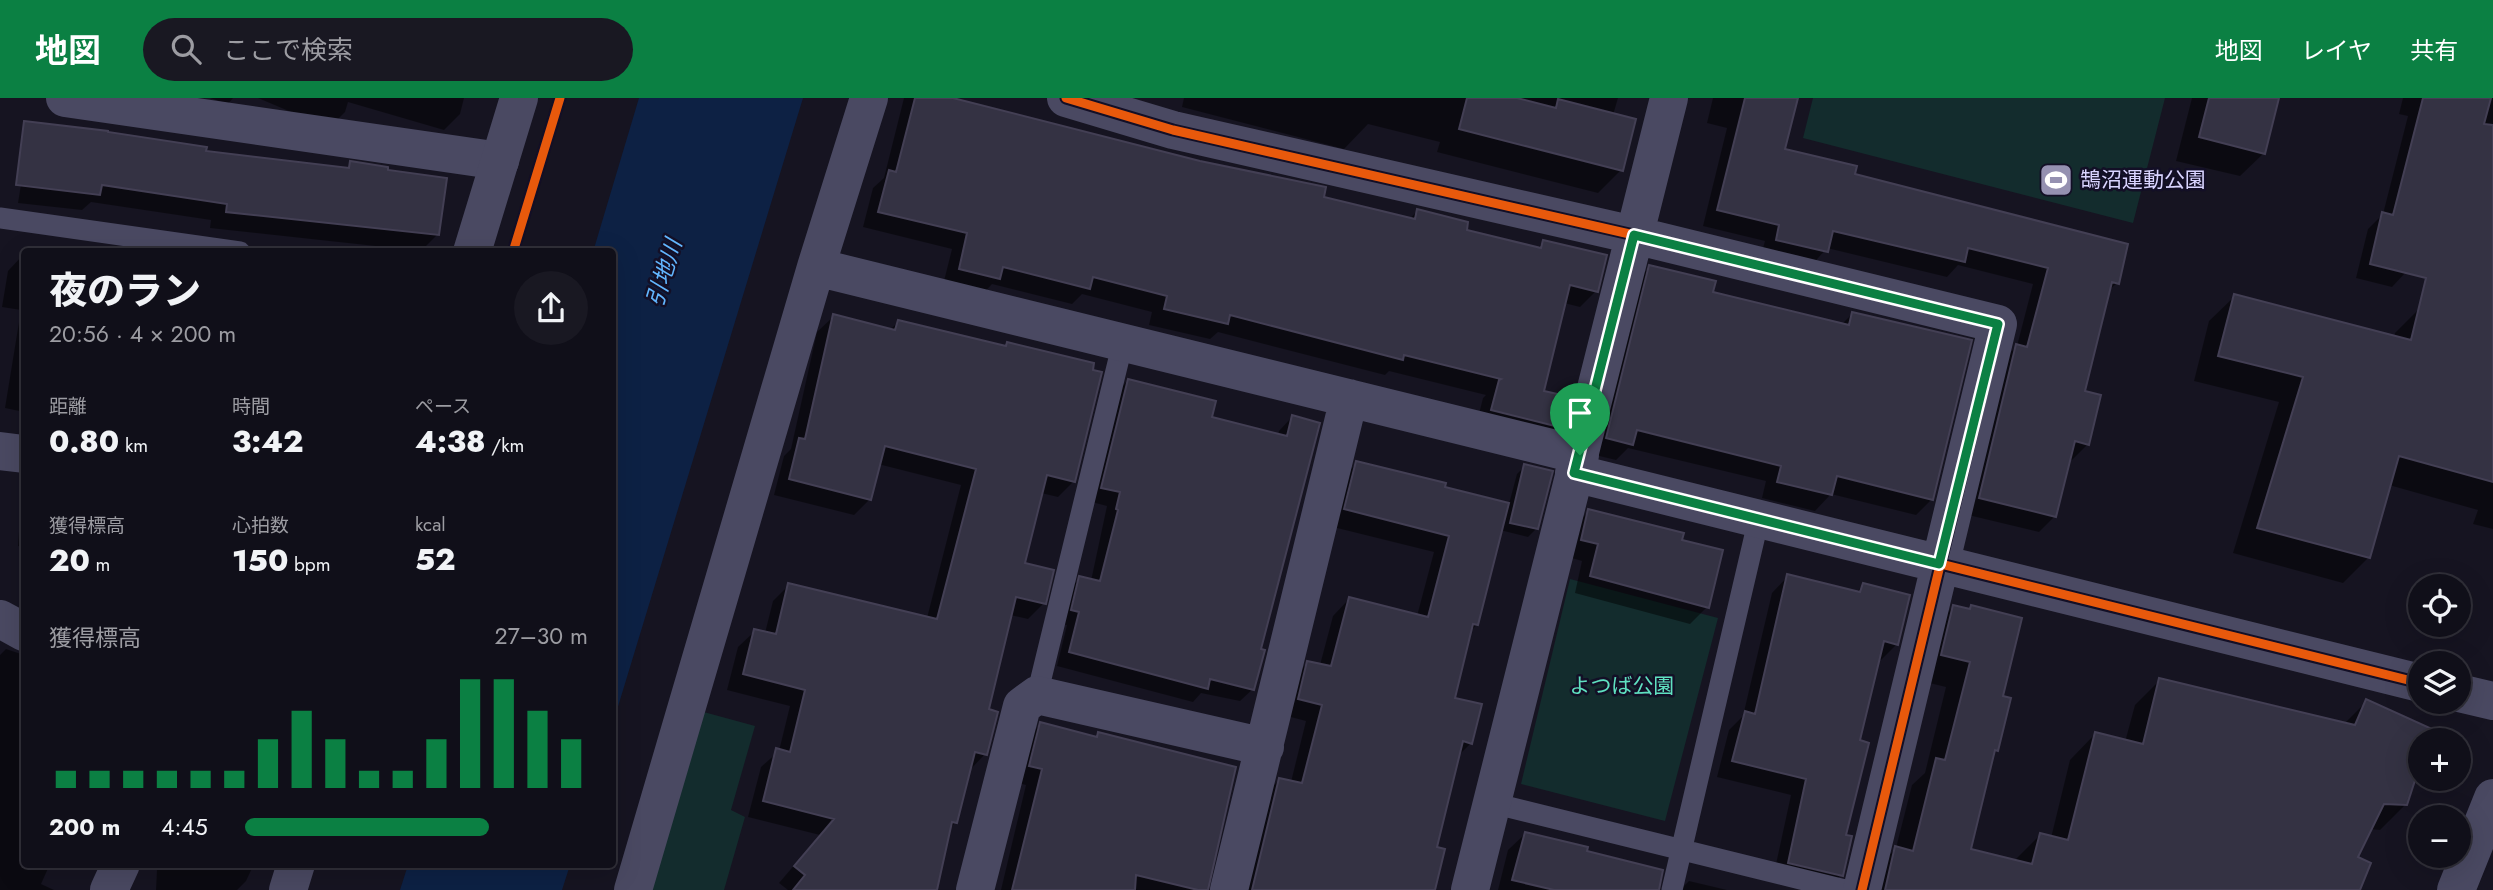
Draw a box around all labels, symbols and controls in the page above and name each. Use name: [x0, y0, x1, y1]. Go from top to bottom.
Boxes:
search box: [143, 18, 633, 81]
text: 地図: [35, 27, 101, 74]
icon: search: [167, 30, 205, 68]
text: ここで検索: [223, 31, 353, 69]
text: 地図: [2215, 33, 2263, 68]
text: レイヤ: [2301, 33, 2372, 68]
text: 共有: [2410, 33, 2458, 68]
sports icon: 鵠沼運動公園: [2037, 161, 2075, 199]
place label: 鵠沼運動公園: [2080, 165, 2206, 195]
water label: 引地川: [638, 232, 691, 311]
text: 夜のラン: [49, 263, 201, 318]
button: share: [514, 271, 588, 345]
text: 20:56 · 4 × 200 m: [49, 317, 236, 351]
pin: [1550, 383, 1610, 455]
text: 距離: [49, 393, 87, 420]
text: 時間: [232, 393, 270, 420]
text: ペース: [415, 393, 471, 420]
icon: arrive: [1561, 394, 1599, 432]
text: 0.80: [49, 420, 119, 463]
text: 3:42: [232, 420, 304, 463]
text: 4:38: [415, 420, 486, 463]
text: km: [119, 432, 148, 459]
text: /km: [486, 432, 524, 459]
text: kcal: [415, 511, 446, 538]
text: 獲得標高: [49, 512, 125, 539]
text: 心拍数: [232, 512, 289, 539]
text: 52: [415, 538, 456, 581]
text: 20: [49, 539, 90, 582]
text: 150: [232, 539, 288, 582]
text: m: [90, 551, 110, 578]
text: bpm: [288, 551, 331, 578]
map controls: [2408, 574, 2471, 868]
button: locate: [2408, 574, 2471, 637]
text: 27–30 m: [495, 619, 588, 653]
text: 獲得標高: [49, 621, 141, 655]
button: layers: [2408, 651, 2471, 714]
park label: よつば公園: [1570, 671, 1675, 701]
button: +: [2408, 728, 2471, 791]
button: −: [2408, 805, 2471, 868]
text: 200 m: [49, 810, 120, 844]
text: 4:45: [161, 810, 208, 844]

